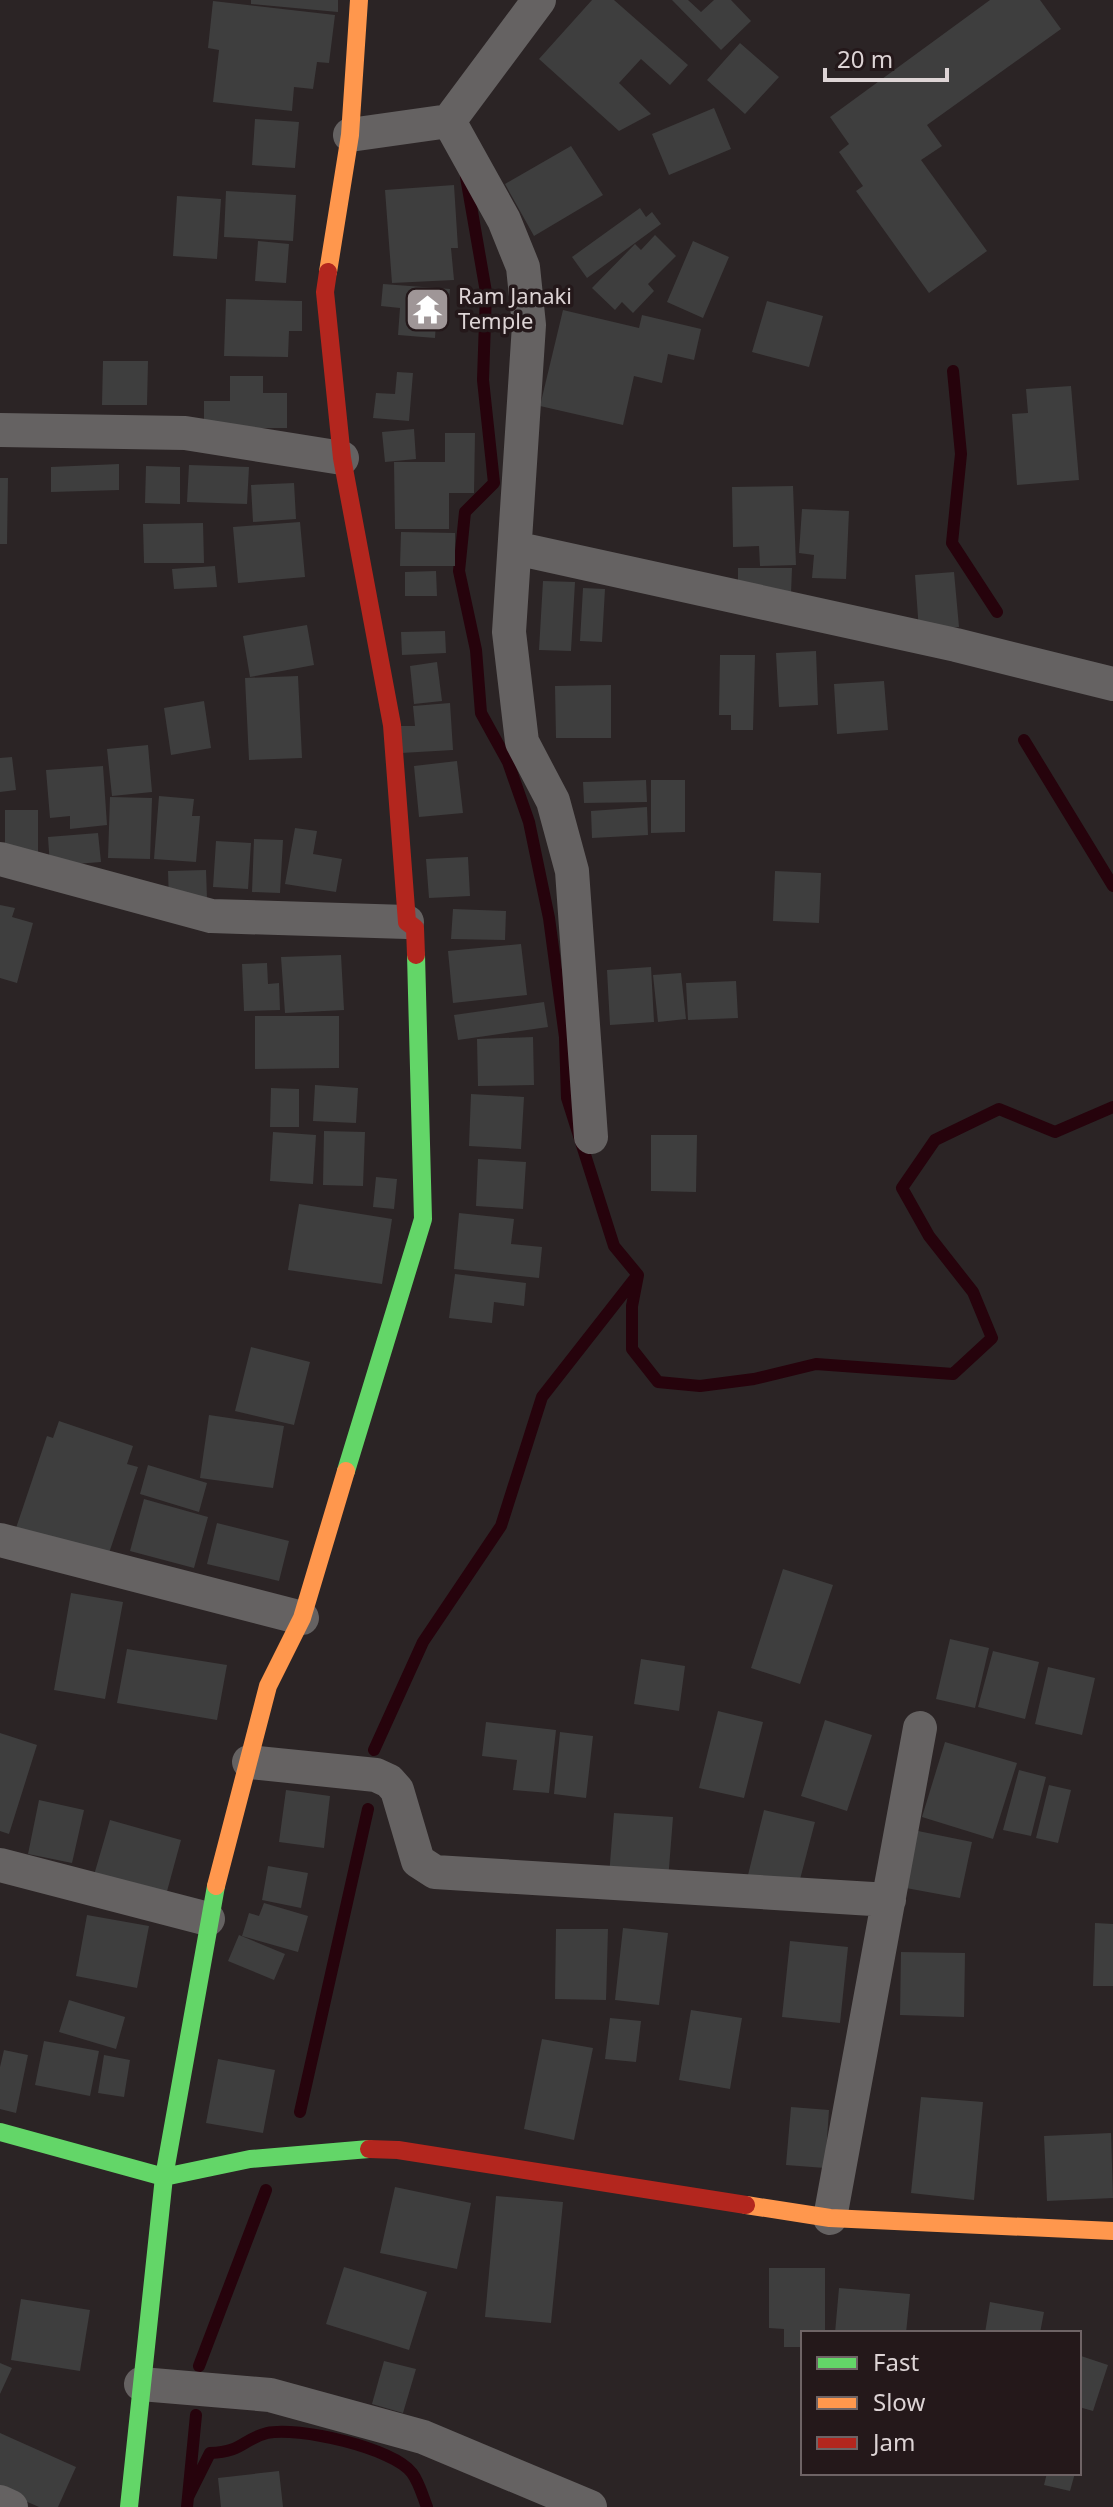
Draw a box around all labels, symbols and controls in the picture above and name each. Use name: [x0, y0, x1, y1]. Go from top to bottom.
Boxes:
scale bar: [825, 32, 947, 82]
text: 20 m: [837, 42, 893, 75]
place label: Ram Janaki Temple: [458, 280, 572, 335]
temple icon: Ram Janaki Temple: [403, 285, 451, 333]
legend: [801, 2331, 1081, 2475]
text: Fast: [873, 2345, 919, 2378]
text: Slow: [873, 2385, 925, 2418]
text: Jam: [871, 2425, 915, 2458]

